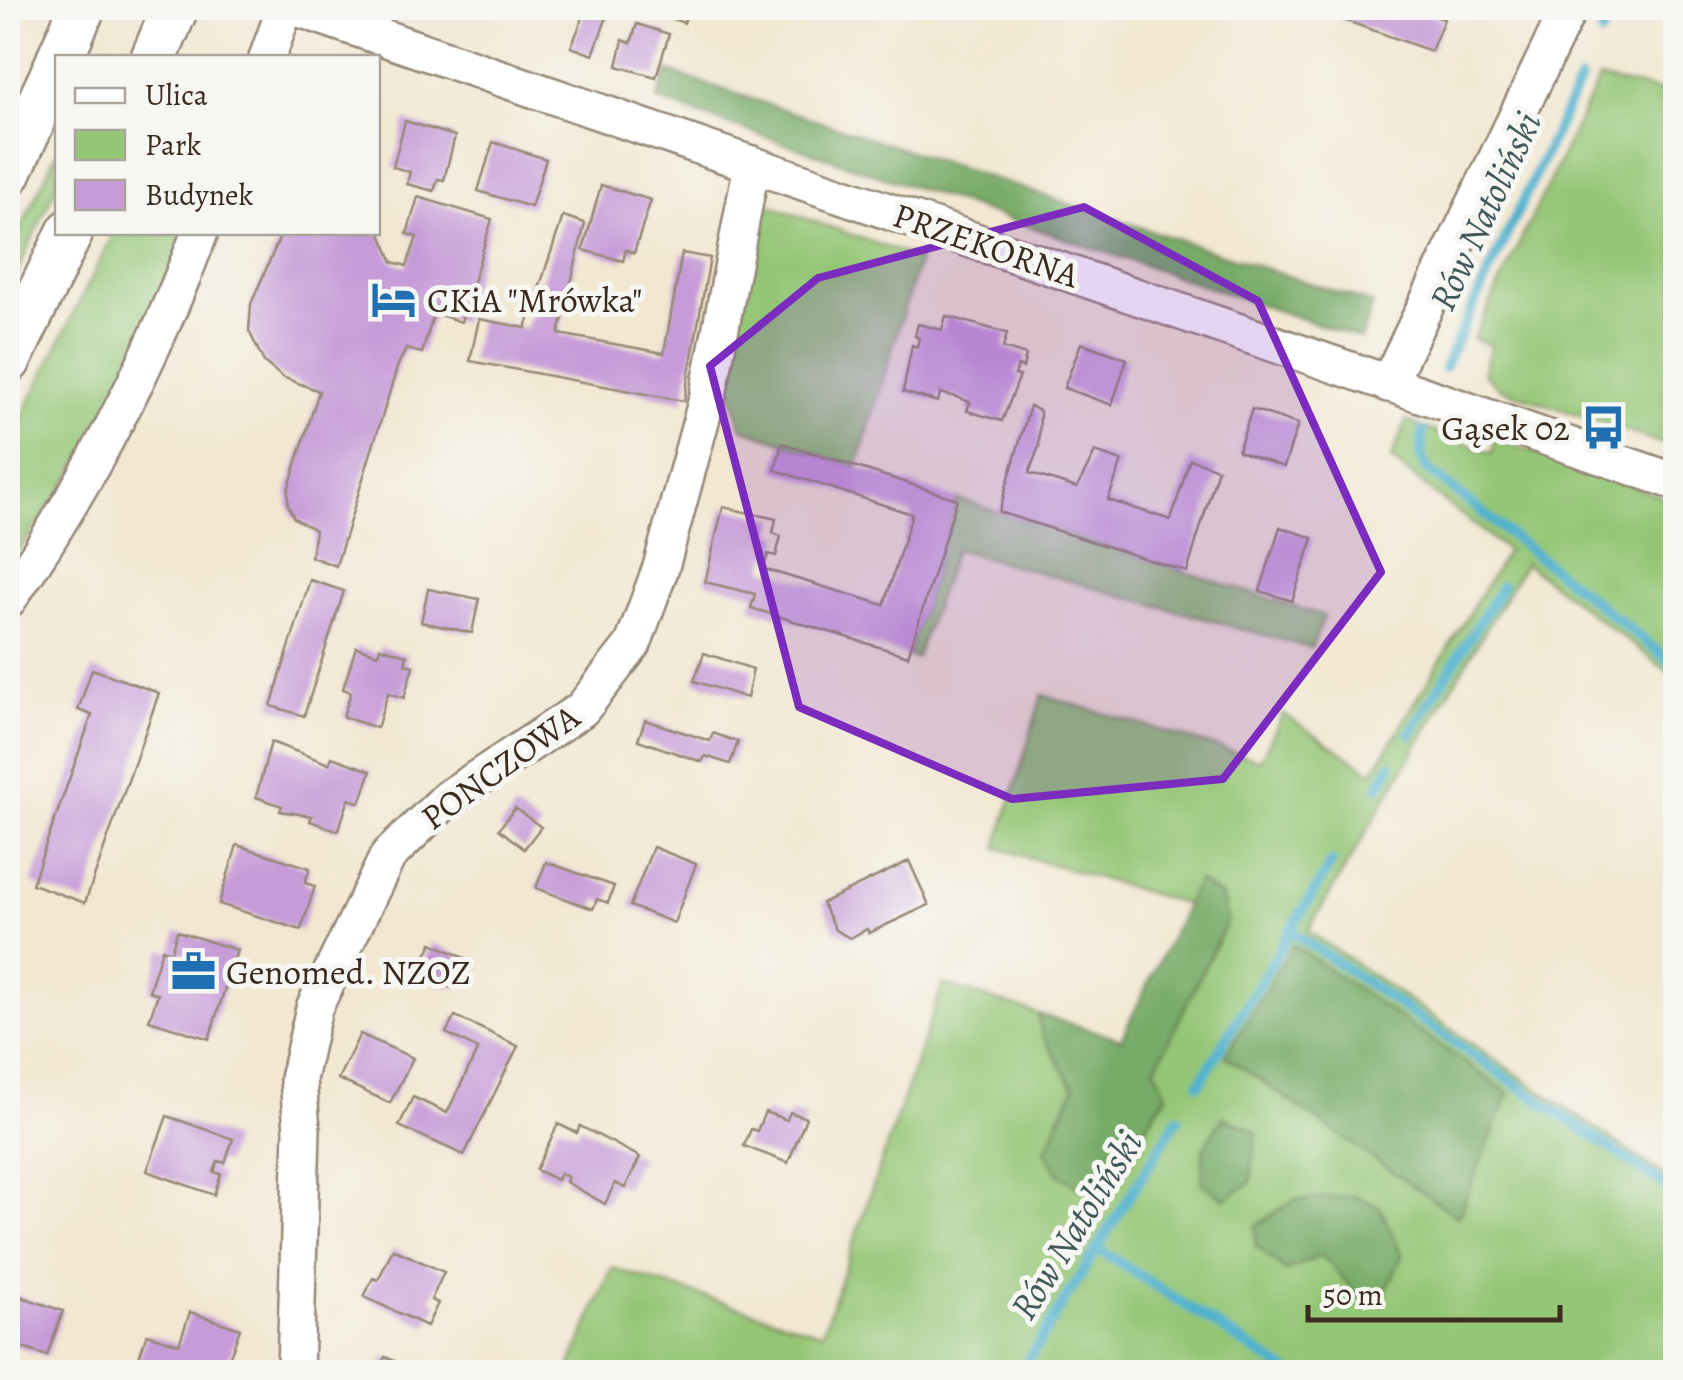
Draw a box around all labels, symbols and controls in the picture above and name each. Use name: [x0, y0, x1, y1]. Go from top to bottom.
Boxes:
legend: [55, 55, 380, 235]
text: Ulica: [145, 75, 208, 115]
water label: Rów Natoliński: [1416, 103, 1554, 319]
text: Park: [145, 125, 201, 165]
text: Budynek: [145, 175, 254, 215]
street label: PRZEKORNA: [887, 191, 1086, 299]
hotel icon: CKiA "Mrówka": [370, 276, 418, 324]
place label: CKiA "Mrówka": [427, 276, 642, 324]
place label: Gąsek 02: [1441, 404, 1570, 452]
bus stop icon: Gąsek 02: [1579, 404, 1627, 452]
street label: PONCZOWA: [411, 693, 589, 841]
office icon: Genomed. NZOZ: [169, 948, 217, 996]
place label: Genomed. NZOZ: [226, 948, 471, 996]
water label: Rów Natoliński: [997, 1121, 1155, 1329]
scale bar: [1308, 1260, 1560, 1322]
text: 50 m: [1323, 1275, 1383, 1315]

